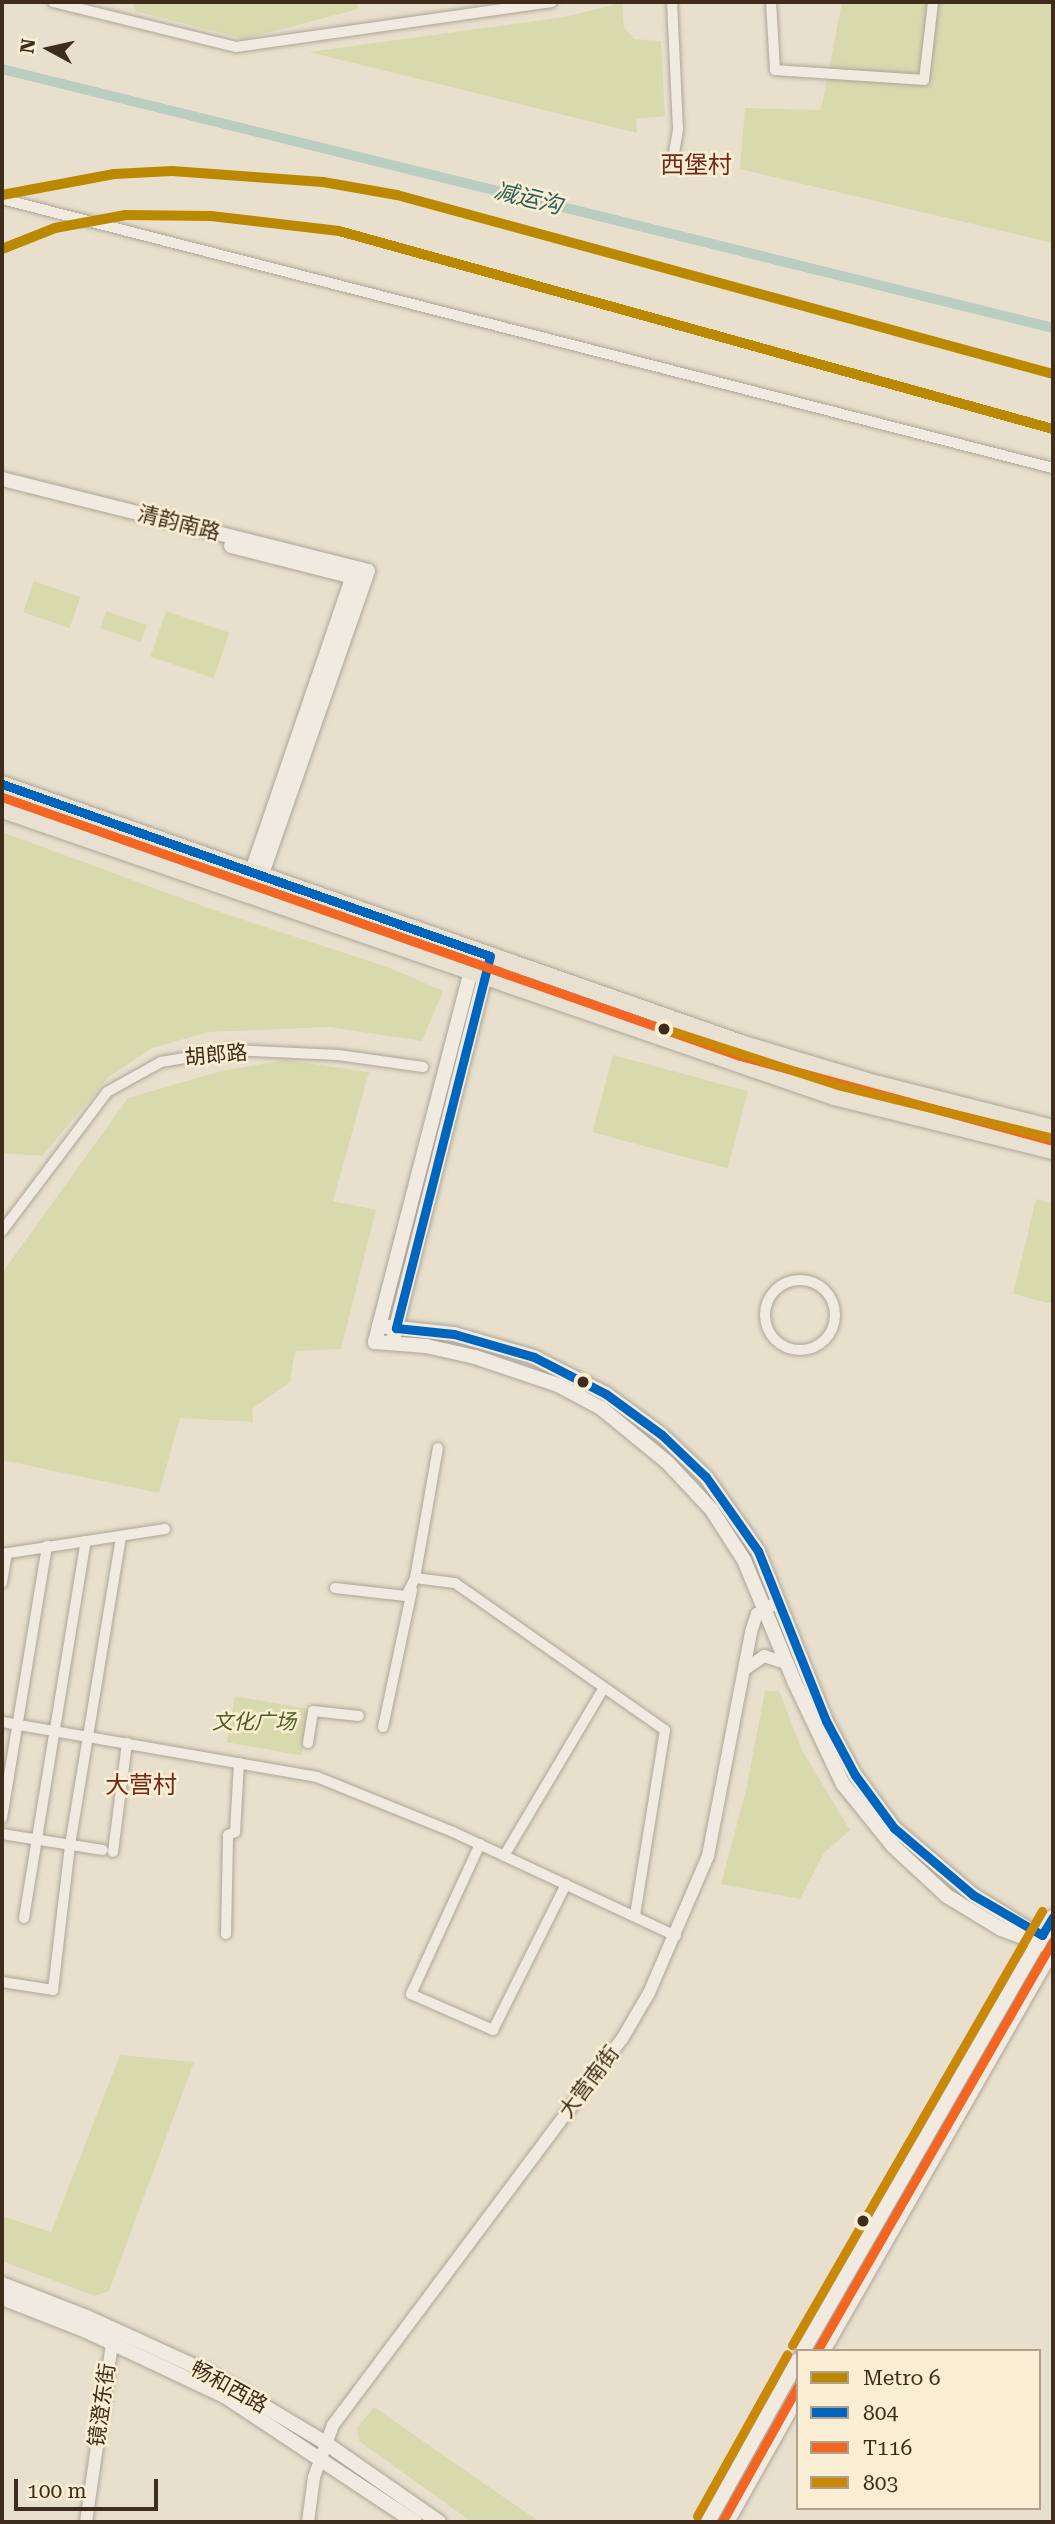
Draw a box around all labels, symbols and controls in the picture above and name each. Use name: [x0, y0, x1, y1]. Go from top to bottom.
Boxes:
north arrow: [14, 14, 84, 84]
text: N: [15, 37, 40, 55]
district label: 西堡村: [660, 152, 732, 180]
water label: 减运沟: [491, 177, 565, 221]
street label: 清韵南路: [135, 501, 223, 545]
unlabelled marker: [657, 1022, 671, 1036]
street label: 胡郎路: [184, 1040, 248, 1070]
unlabelled marker: [576, 1375, 590, 1389]
park label: 文化广场: [212, 1709, 296, 1735]
district label: 大营村: [105, 1772, 177, 1800]
street label: 大营南街: [554, 2041, 624, 2123]
unlabelled marker: [856, 2214, 870, 2228]
legend: [796, 2349, 1041, 2510]
street label: 畅和西路: [186, 2356, 272, 2418]
street label: 镜澄东街: [84, 2362, 120, 2448]
text: Metro 6: [863, 2366, 941, 2390]
text: 804: [863, 2401, 898, 2425]
text: T116: [863, 2436, 912, 2460]
scale bar: [18, 2464, 161, 2508]
text: 803: [863, 2471, 898, 2495]
text: 100 m: [27, 2479, 87, 2503]

